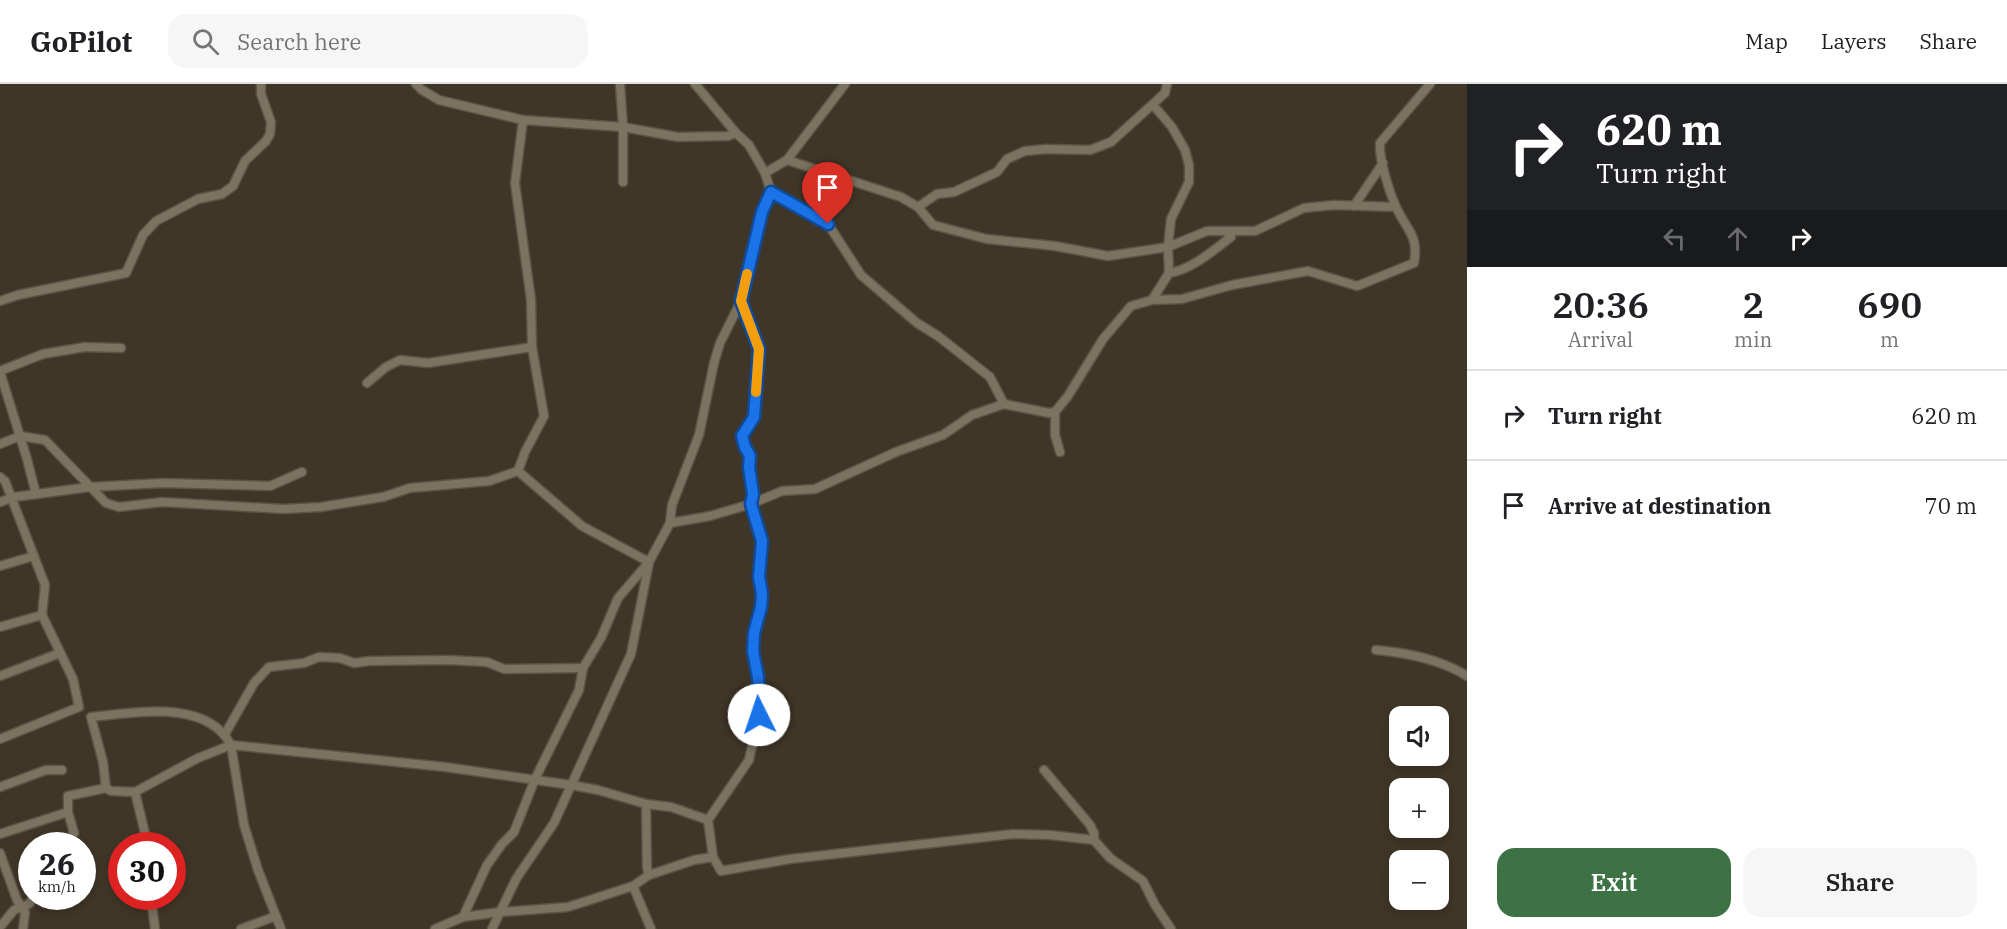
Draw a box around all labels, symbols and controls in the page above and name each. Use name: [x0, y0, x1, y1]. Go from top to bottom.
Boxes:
search box: [168, 14, 588, 68]
text: GoPilot: [30, 23, 132, 60]
icon: search: [189, 25, 222, 58]
text: Search here: [237, 27, 361, 56]
text: Map: [1745, 27, 1788, 55]
text: Layers: [1821, 27, 1887, 55]
text: Share: [1920, 27, 1977, 55]
text: 620 m: [1596, 102, 1722, 157]
icon: right: [1497, 108, 1575, 186]
text: Turn right: [1596, 155, 1727, 190]
pin: [802, 162, 853, 224]
icon: arrive: [811, 171, 844, 204]
icon: left: [1658, 222, 1691, 255]
icon: ahead: [1721, 222, 1754, 255]
icon: right: [1784, 222, 1817, 255]
text: 20:36: [1552, 281, 1649, 328]
text: 2: [1742, 281, 1764, 328]
text: 690: [1857, 281, 1922, 328]
text: Arrival: [1568, 326, 1633, 353]
text: min: [1734, 326, 1772, 353]
text: m: [1880, 326, 1899, 353]
icon: right: [1497, 399, 1530, 432]
text: Turn right: [1548, 401, 1662, 430]
text: 620 m: [1911, 401, 1977, 430]
icon: arrive: [1497, 489, 1530, 522]
text: Arrive at destination: [1548, 491, 1771, 520]
text: 70 m: [1925, 491, 1977, 520]
position arrow: [727, 683, 791, 747]
map controls: [1389, 706, 1449, 910]
button: sound: [1389, 706, 1449, 766]
button: +: [1389, 778, 1449, 838]
speed limit sign: 30: [108, 832, 186, 910]
text: 26: [39, 844, 75, 883]
button: Exit: [1497, 848, 1731, 917]
button: Share: [1743, 848, 1977, 917]
button: −: [1389, 850, 1449, 910]
text: km/h: [38, 877, 76, 896]

